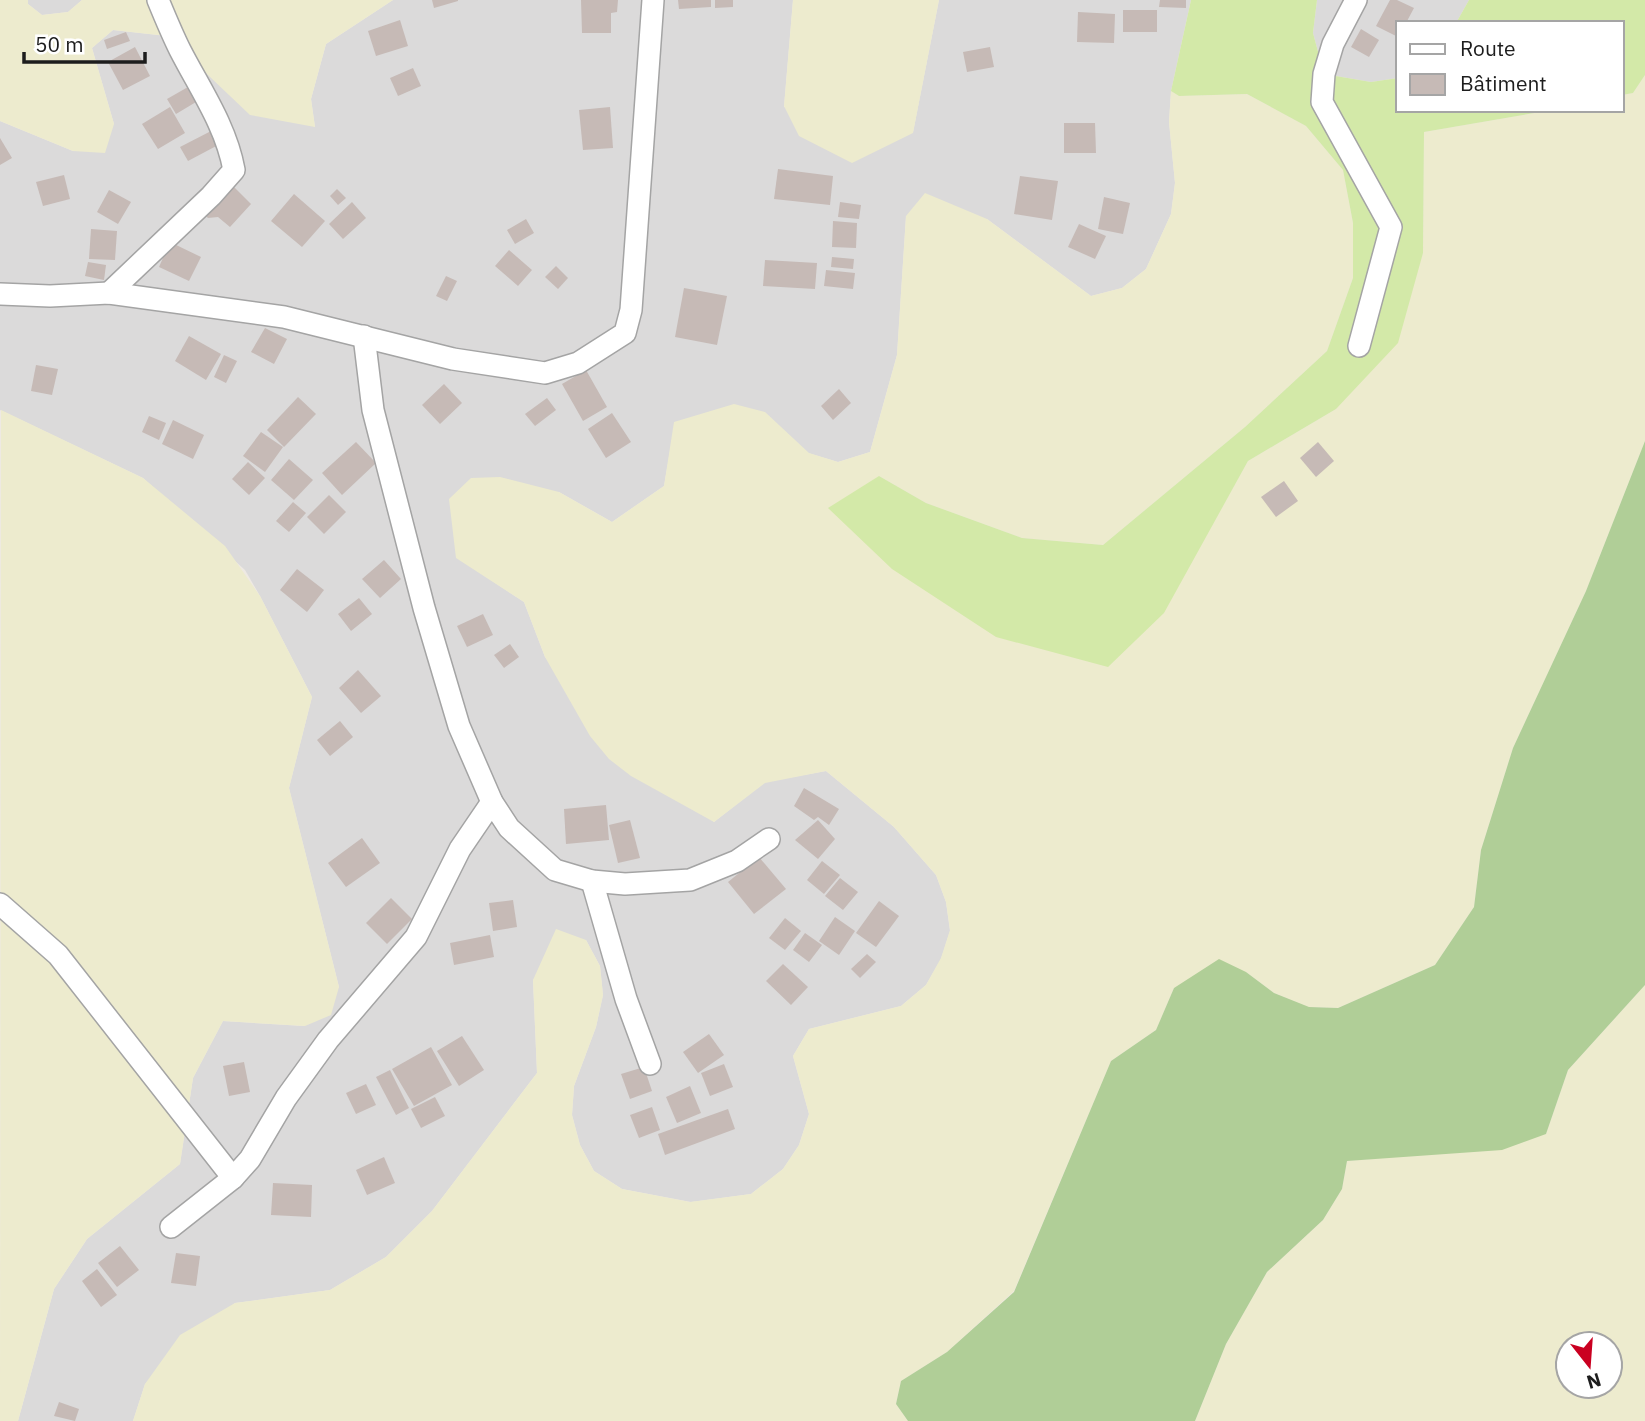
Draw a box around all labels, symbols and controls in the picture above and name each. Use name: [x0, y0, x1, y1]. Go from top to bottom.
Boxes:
scale bar: [24, 21, 145, 65]
legend: [1396, 21, 1624, 112]
text: 50 m: [35, 30, 84, 58]
text: Route: [1460, 34, 1516, 62]
text: Bâtiment: [1460, 69, 1547, 97]
north arrow: [1554, 1330, 1624, 1400]
text: N: [1584, 1368, 1604, 1395]

